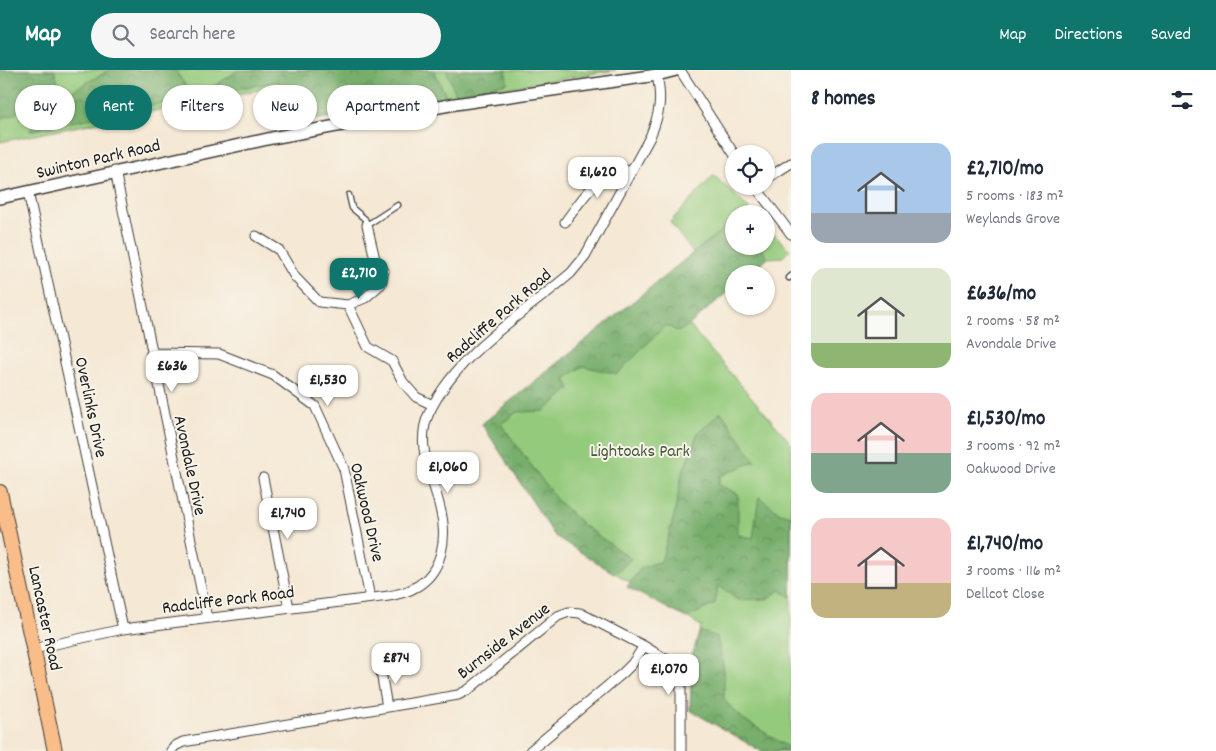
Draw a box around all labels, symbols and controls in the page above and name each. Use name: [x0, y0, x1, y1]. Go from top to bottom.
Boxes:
search box: [91, 13, 441, 58]
text: Map: [25, 18, 61, 52]
icon: search: [109, 21, 137, 49]
text: Search here: [149, 22, 235, 49]
text: Map: [999, 23, 1026, 48]
text: Directions: [1054, 23, 1123, 48]
text: Saved: [1151, 23, 1191, 48]
chip: Buy: [15, 85, 75, 130]
chip: Rent: [85, 85, 152, 130]
chip: Filters: [162, 85, 243, 130]
chip: New: [253, 85, 317, 130]
chip: Apartment: [327, 85, 438, 130]
text: 8 homes: [811, 85, 876, 115]
icon: filters: [1168, 86, 1196, 114]
street label: Swinton Park Road: [34, 134, 163, 187]
map controls: [725, 145, 775, 315]
button: locate: [725, 145, 775, 195]
text: £2,710/mo: [966, 155, 1044, 185]
pin: £1,620: [557, 156, 639, 199]
text: £1,620: [579, 161, 617, 184]
icon: home: [851, 163, 911, 223]
text: 5 rooms · 183 m²: [966, 185, 1063, 208]
button: +: [725, 205, 775, 255]
text: Weylands Grove: [966, 208, 1060, 231]
pin: £2,710: [318, 258, 400, 300]
text: £2,710: [341, 262, 377, 285]
street label: Radcliffe Park Road: [441, 264, 558, 370]
button: −: [725, 265, 775, 315]
text: £636/mo: [966, 280, 1036, 310]
icon: home: [851, 288, 911, 348]
text: 2 rooms · 58 m²: [966, 310, 1060, 333]
text: Avondale Drive: [966, 333, 1056, 356]
pin: £636: [142, 350, 202, 393]
street label: Overlinks Drive: [67, 355, 112, 460]
text: £636: [157, 355, 187, 378]
pin: £1,530: [287, 364, 369, 407]
text: £1,530: [309, 369, 347, 392]
text: £1,530/mo: [966, 405, 1045, 435]
street label: Avondale Drive: [166, 413, 211, 518]
icon: home: [851, 413, 911, 473]
text: 3 rooms · 92 m²: [966, 435, 1060, 458]
park label: Lightoaks Park: [590, 440, 690, 465]
pin: £1,060: [407, 452, 489, 494]
text: £1,060: [428, 456, 468, 479]
text: Oakwood Drive: [966, 458, 1056, 481]
street label: Oakwood Drive: [342, 461, 389, 565]
pin: £1,740: [247, 498, 329, 540]
text: £1,740: [270, 502, 306, 525]
text: £1,740/mo: [966, 530, 1043, 560]
icon: home: [851, 538, 911, 598]
text: 3 rooms · 116 m²: [966, 560, 1061, 583]
street label: Lancaster Road: [20, 564, 67, 673]
street label: Radcliffe Park Road: [161, 581, 296, 622]
text: Dellcot Close: [966, 583, 1045, 606]
street label: Burnside Avenue: [453, 598, 556, 686]
pin: £874: [366, 642, 426, 685]
text: £874: [382, 647, 410, 670]
pin: £1,070: [628, 654, 710, 696]
text: £1,070: [650, 658, 688, 681]

